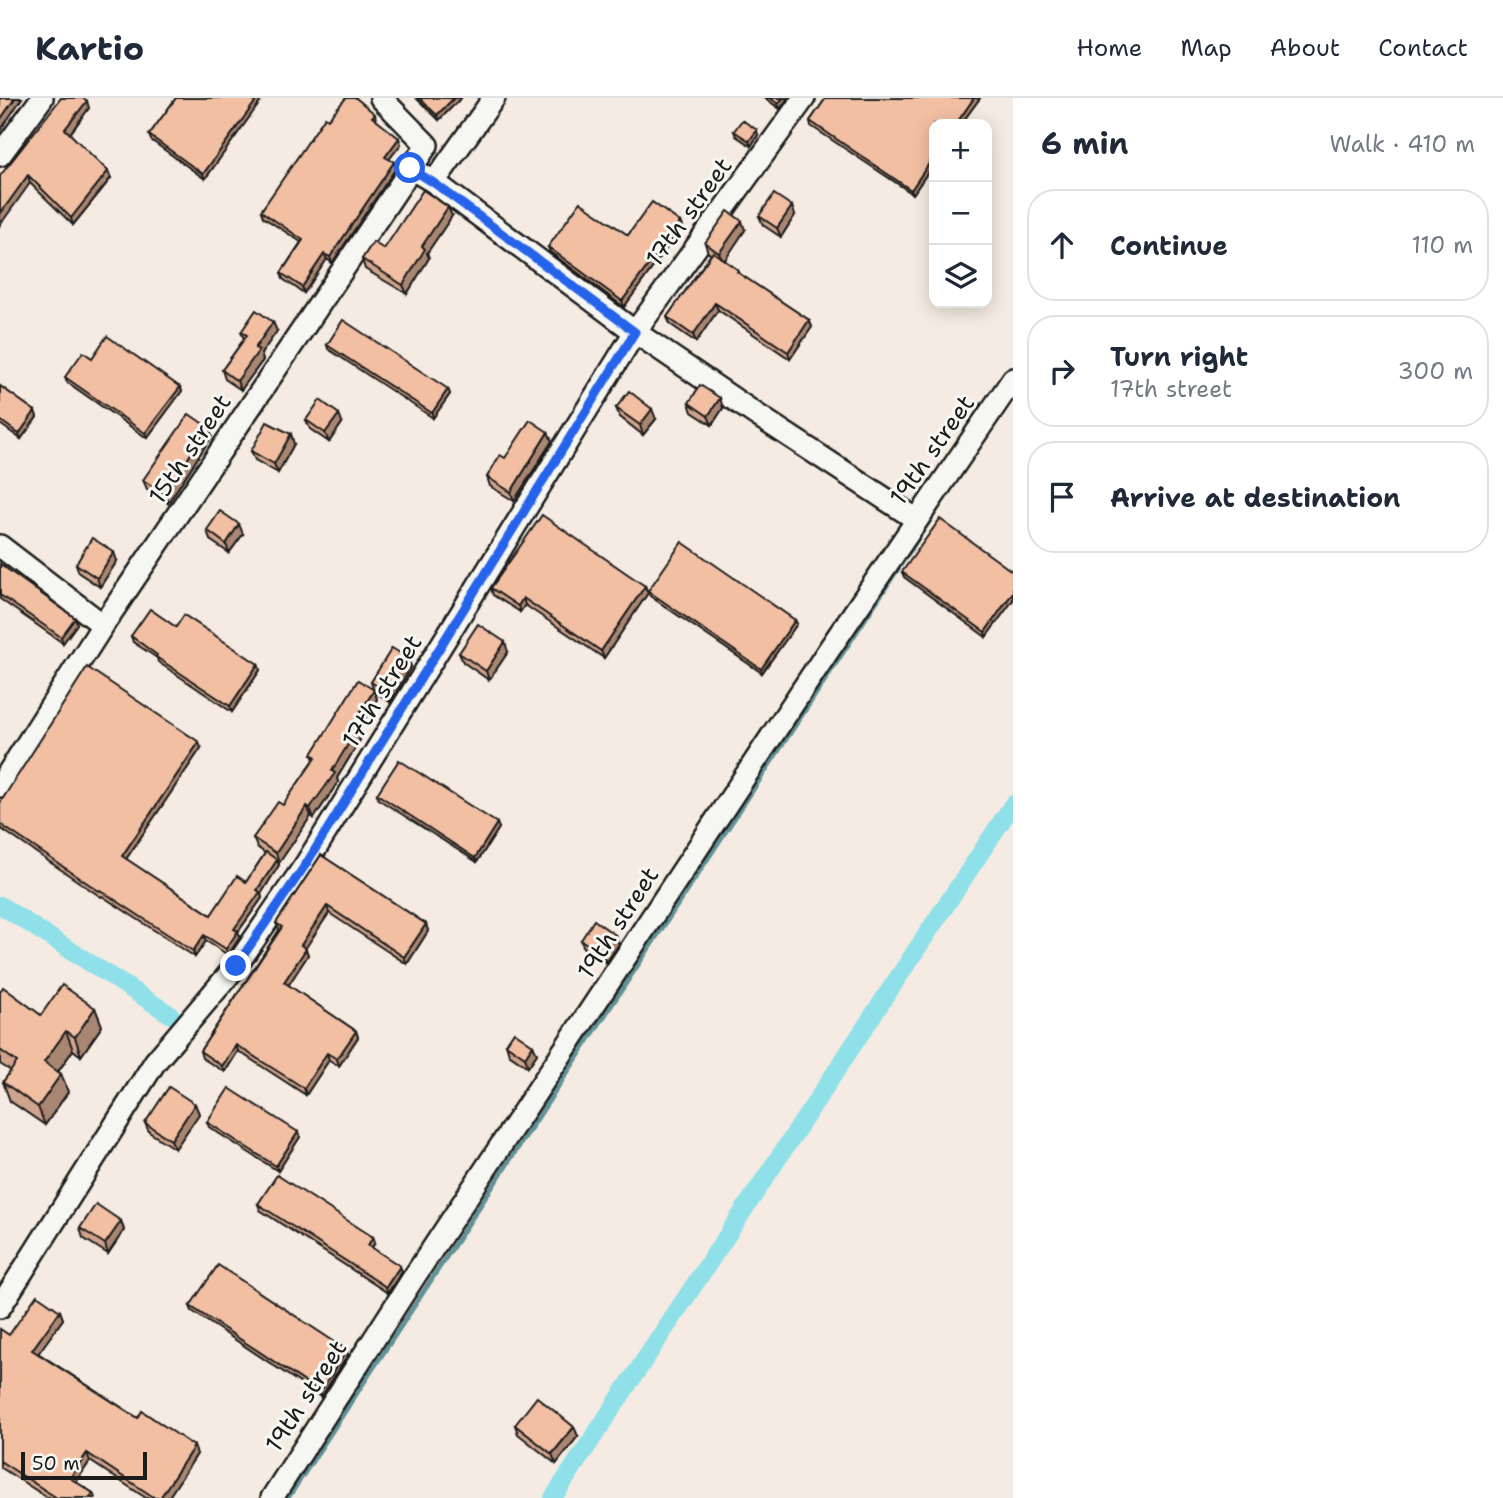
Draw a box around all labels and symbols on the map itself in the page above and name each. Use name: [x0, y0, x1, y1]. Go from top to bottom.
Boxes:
street label: 17th street: [639, 151, 739, 273]
route start: [394, 152, 425, 183]
street label: 15th street: [141, 388, 239, 510]
street label: 19th street: [882, 389, 982, 511]
street label: 17th street: [335, 629, 429, 753]
street label: 19th street: [570, 861, 666, 985]
route end: [220, 950, 251, 981]
street label: 19th street: [258, 1334, 354, 1458]
scale bar: [21, 1449, 147, 1481]

